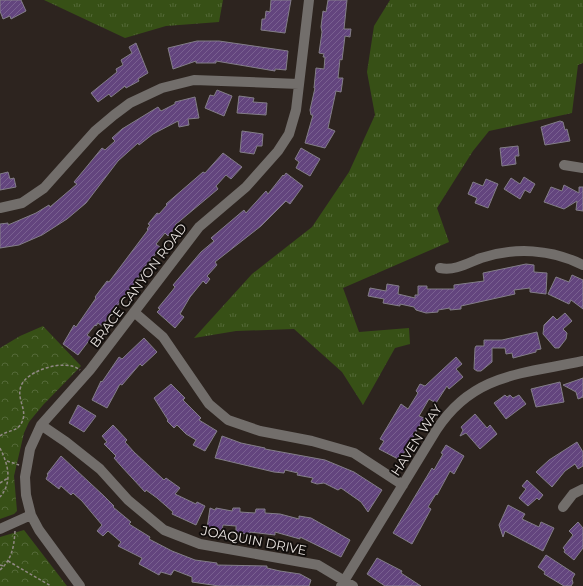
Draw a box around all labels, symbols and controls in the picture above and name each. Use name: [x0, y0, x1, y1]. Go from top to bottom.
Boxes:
street label: BRACE CANYON ROAD: [86, 220, 190, 350]
street label: HAVEN WAY: [387, 401, 445, 479]
street label: JOAQUIN DRIVE: [199, 522, 308, 558]

